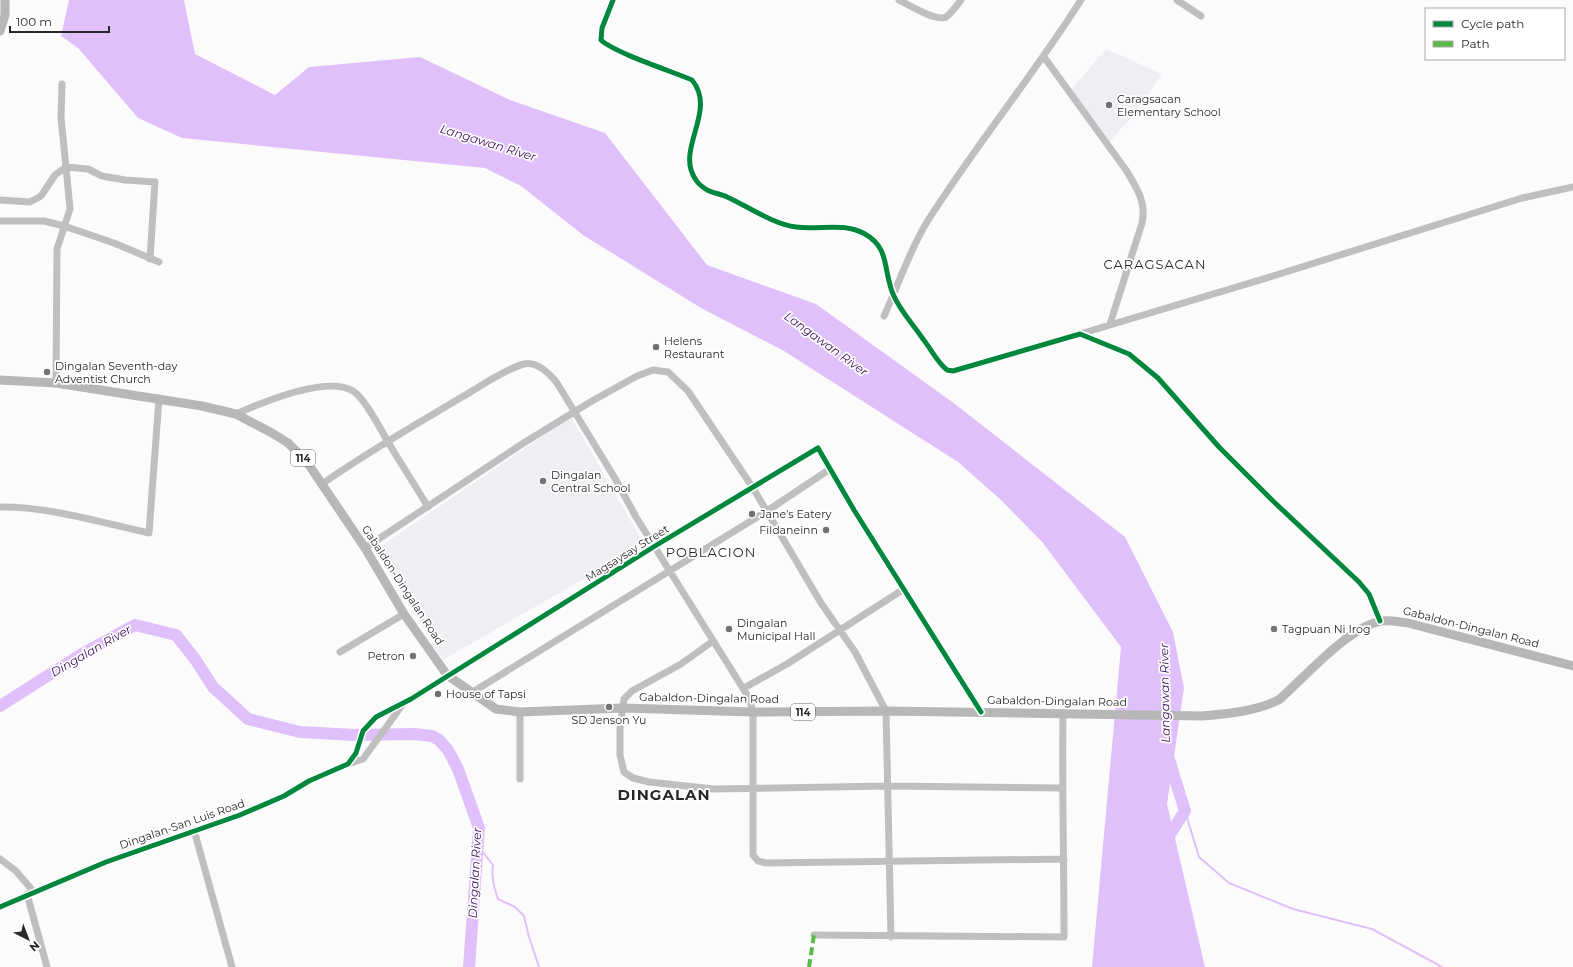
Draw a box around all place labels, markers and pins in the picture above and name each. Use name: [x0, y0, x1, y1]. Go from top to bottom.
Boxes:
place label: Caragsacan Elementary School: [1117, 92, 1221, 119]
marker: Caragsacan Elementary School: [1104, 100, 1114, 110]
place label: Helens Restaurant: [664, 334, 725, 361]
marker: Helens Restaurant: [651, 342, 661, 352]
place label: Dingalan Seventh-day Adventist Church: [55, 359, 177, 386]
marker: Dingalan Seventh-day Adventist Church: [42, 367, 52, 377]
place label: Dingalan Central School: [551, 468, 630, 495]
marker: Dingalan Central School: [538, 476, 548, 486]
place label: Jane’s Eatery: [759, 507, 831, 521]
marker: Jane’s Eatery: [747, 509, 757, 519]
place label: Fildaneinn: [759, 523, 818, 537]
marker: Fildaneinn: [821, 525, 831, 535]
place label: Dingalan Municipal Hall: [737, 616, 815, 643]
place label: Tagpuan Ni Irog: [1282, 622, 1371, 636]
marker: Dingalan Municipal Hall: [724, 624, 734, 634]
marker: Tagpuan Ni Irog: [1269, 624, 1279, 634]
place label: Petron: [368, 649, 405, 663]
marker: Petron: [408, 651, 418, 661]
place label: House of Tapsi: [446, 687, 526, 701]
marker: House of Tapsi: [433, 689, 443, 699]
marker: SD Jenson Yu: [604, 702, 614, 712]
place label: SD Jenson Yu: [572, 713, 646, 727]

